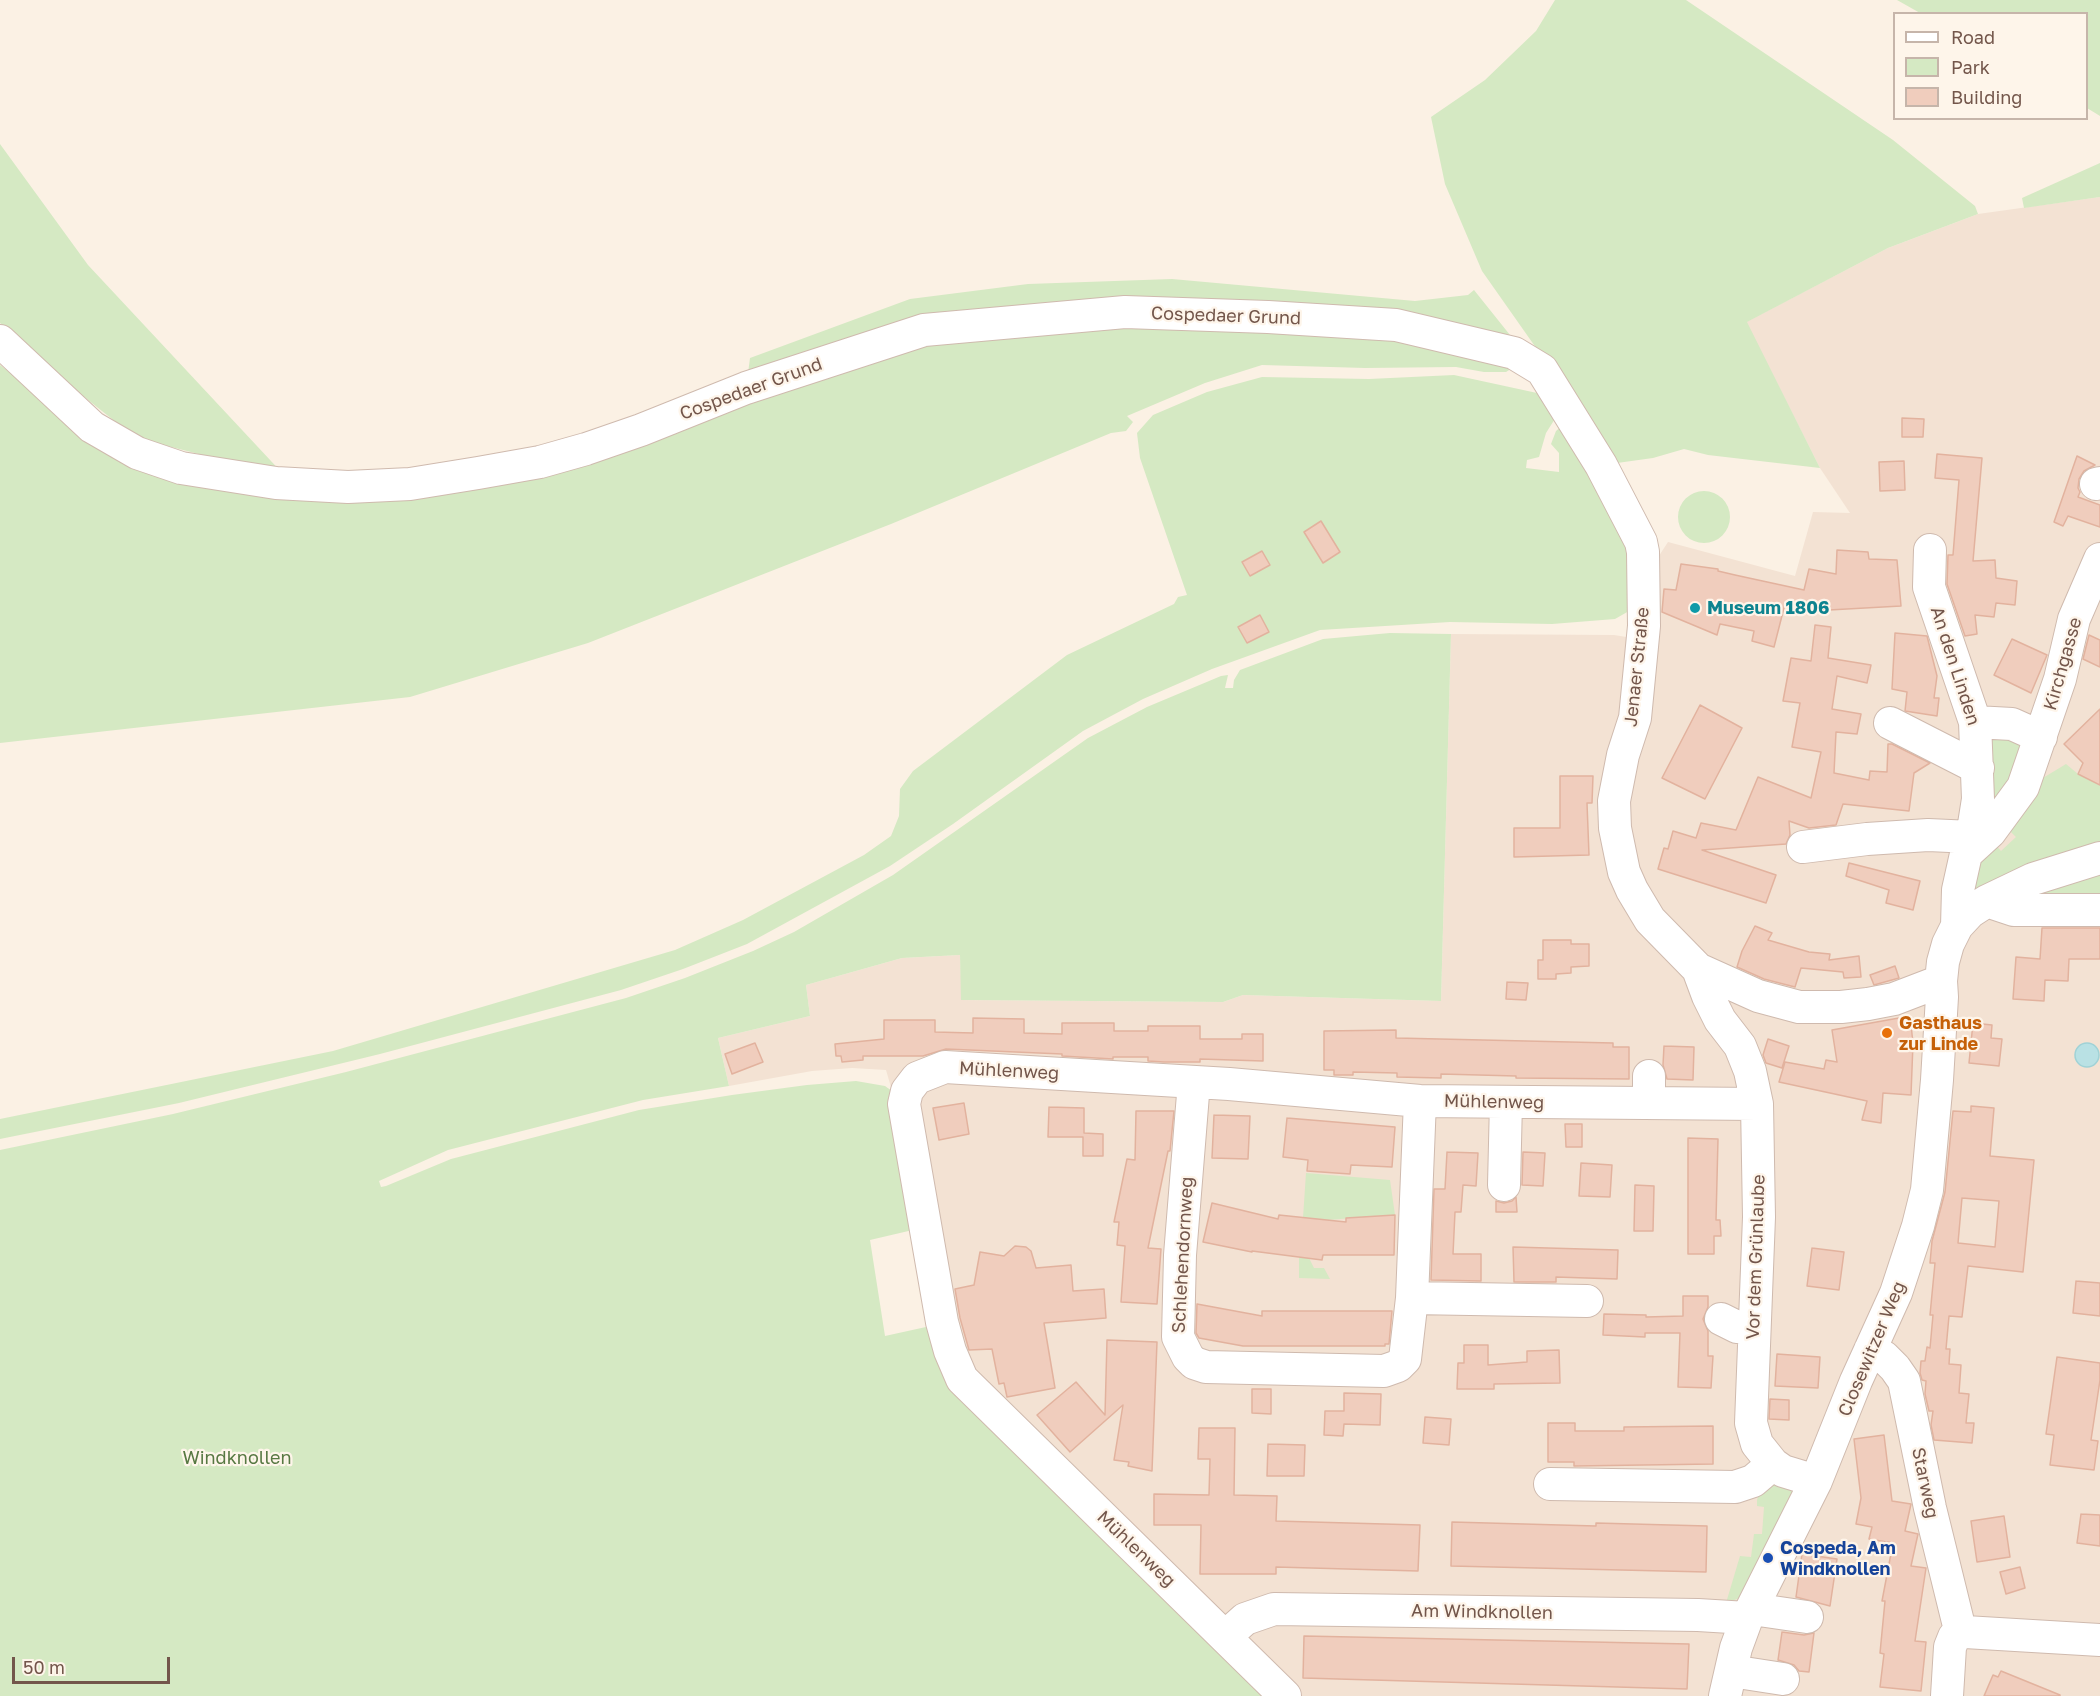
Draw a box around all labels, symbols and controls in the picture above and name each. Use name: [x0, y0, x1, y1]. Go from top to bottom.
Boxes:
legend: [1893, 12, 2088, 120]
text: Road: [1951, 26, 1995, 48]
text: Park: [1951, 56, 1990, 78]
text: Building: [1951, 86, 2022, 108]
street label: Cospedaer Grund: [1151, 303, 1301, 329]
street label: Cospedaer Grund: [677, 353, 825, 425]
place label: Museum 1806: [1707, 597, 1829, 619]
marker: Museum 1806: [1688, 601, 1702, 615]
street label: An den Linden: [1926, 604, 1984, 728]
street label: Jenaer Straße: [1620, 606, 1654, 728]
street label: Kirchgasse: [2039, 615, 2087, 713]
place label: Gasthaus zur Linde: [1899, 1012, 1982, 1054]
marker: Gasthaus zur Linde: [1880, 1026, 1894, 1040]
street label: Mühlenweg: [958, 1058, 1060, 1084]
street label: Mühlenweg: [1444, 1090, 1544, 1114]
street label: Vor dem Grünlaube: [1742, 1174, 1770, 1340]
street label: Schlehendornweg: [1168, 1176, 1198, 1334]
street label: Closewitzer Weg: [1834, 1278, 1910, 1420]
street label: Starweg: [1907, 1446, 1943, 1520]
park label: Windknollen: [182, 1447, 292, 1469]
street label: Mühlenweg: [1092, 1506, 1180, 1592]
place label: Cospeda, Am Windknollen: [1780, 1537, 1896, 1580]
marker: Cospeda, Am Windknollen: [1761, 1551, 1775, 1565]
street label: Am Windknollen: [1411, 1600, 1553, 1624]
scale bar: [15, 1645, 172, 1683]
text: 50 m: [23, 1656, 65, 1678]

